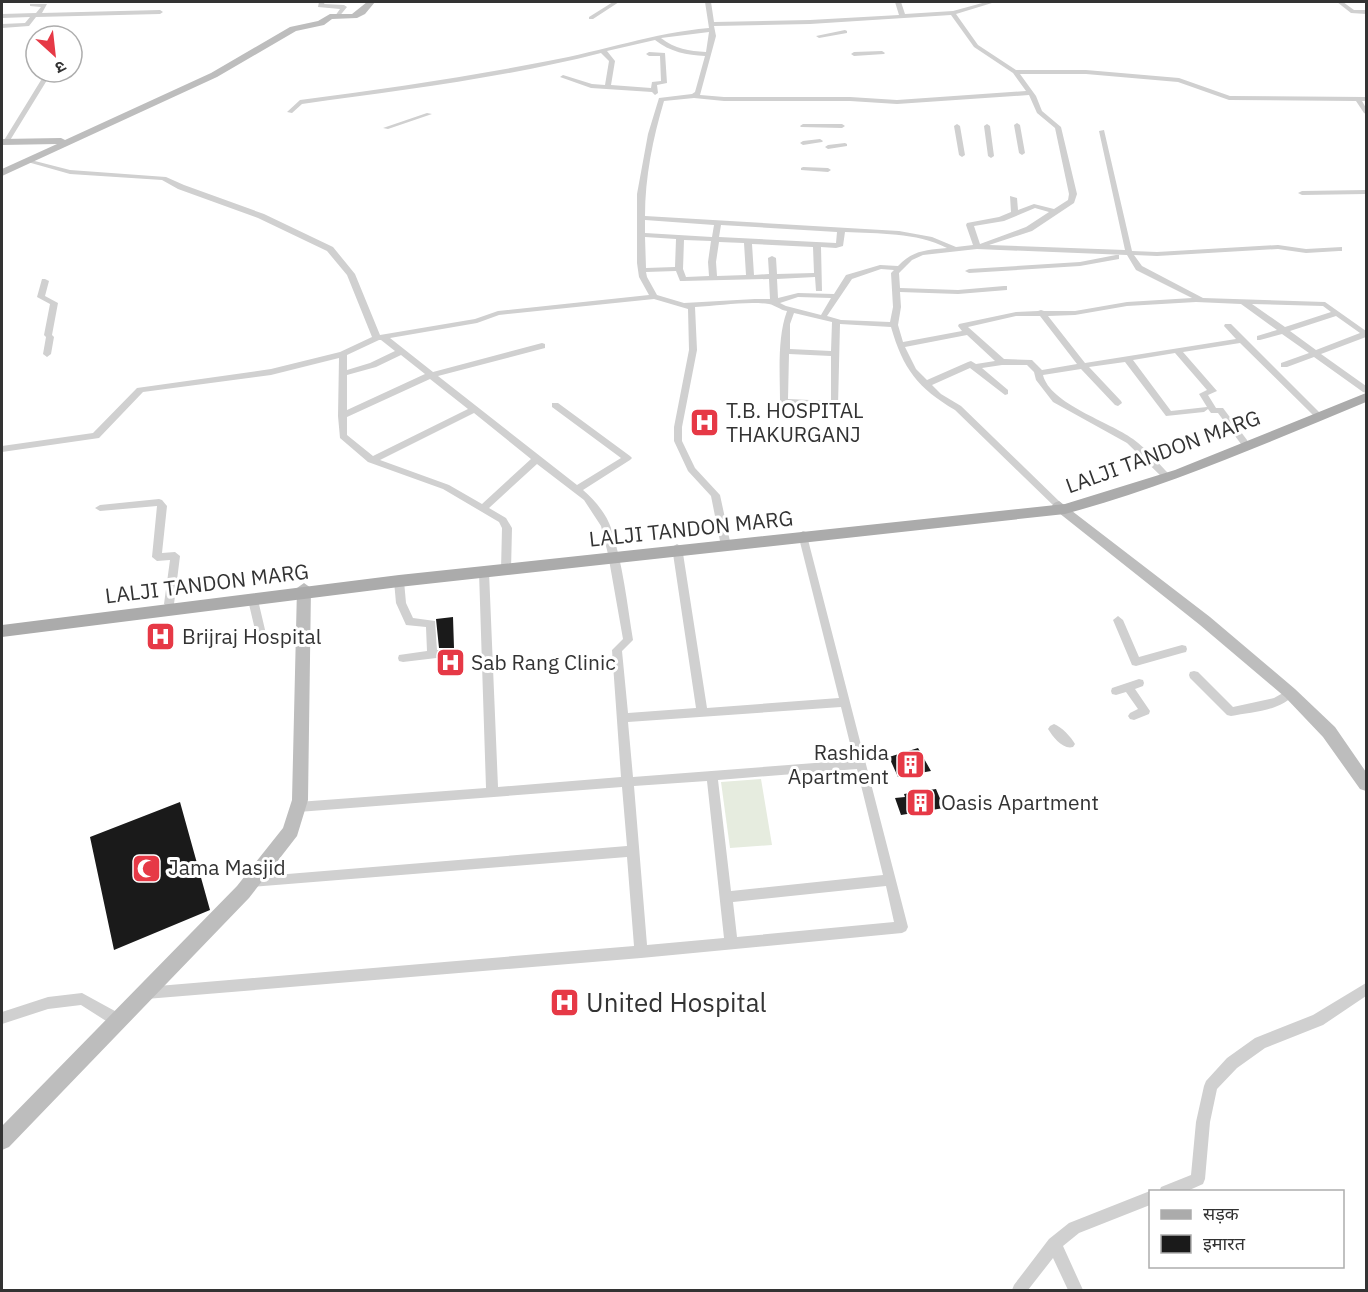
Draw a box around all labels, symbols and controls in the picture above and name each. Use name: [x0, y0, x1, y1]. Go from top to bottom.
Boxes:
north arrow: [24, 24, 84, 84]
text: उ: [52, 56, 70, 79]
place label: T.B. HOSPITAL THAKURGANJ: [726, 396, 864, 448]
street label: LALJI TANDON MARG: [1062, 403, 1264, 499]
hospital icon: T.B. HOSPITAL THAKURGANJ: [689, 407, 721, 439]
street label: LALJI TANDON MARG: [587, 503, 794, 553]
street label: LALJI TANDON MARG: [103, 557, 310, 609]
hospital icon: Brijraj Hospital: [145, 621, 177, 653]
place label: Brijraj Hospital: [182, 622, 322, 650]
hospital icon: Sab Rang Clinic: [434, 647, 466, 679]
place label: Sab Rang Clinic: [471, 648, 616, 676]
place label: Rashida Apartment: [788, 738, 889, 790]
building icon: Rashida Apartment: [894, 749, 926, 781]
building icon: Oasis Apartment: [904, 787, 936, 819]
place label: Oasis Apartment: [941, 788, 1099, 816]
mosque icon: Jama Masjid: [131, 852, 163, 884]
place label: Jama Masjid: [168, 853, 286, 881]
place label: United Hospital: [586, 985, 767, 1019]
hospital icon: United Hospital: [549, 987, 581, 1019]
legend: [1149, 1190, 1344, 1268]
text: सड़क: [1203, 1202, 1240, 1225]
text: इमारत: [1203, 1232, 1246, 1255]

